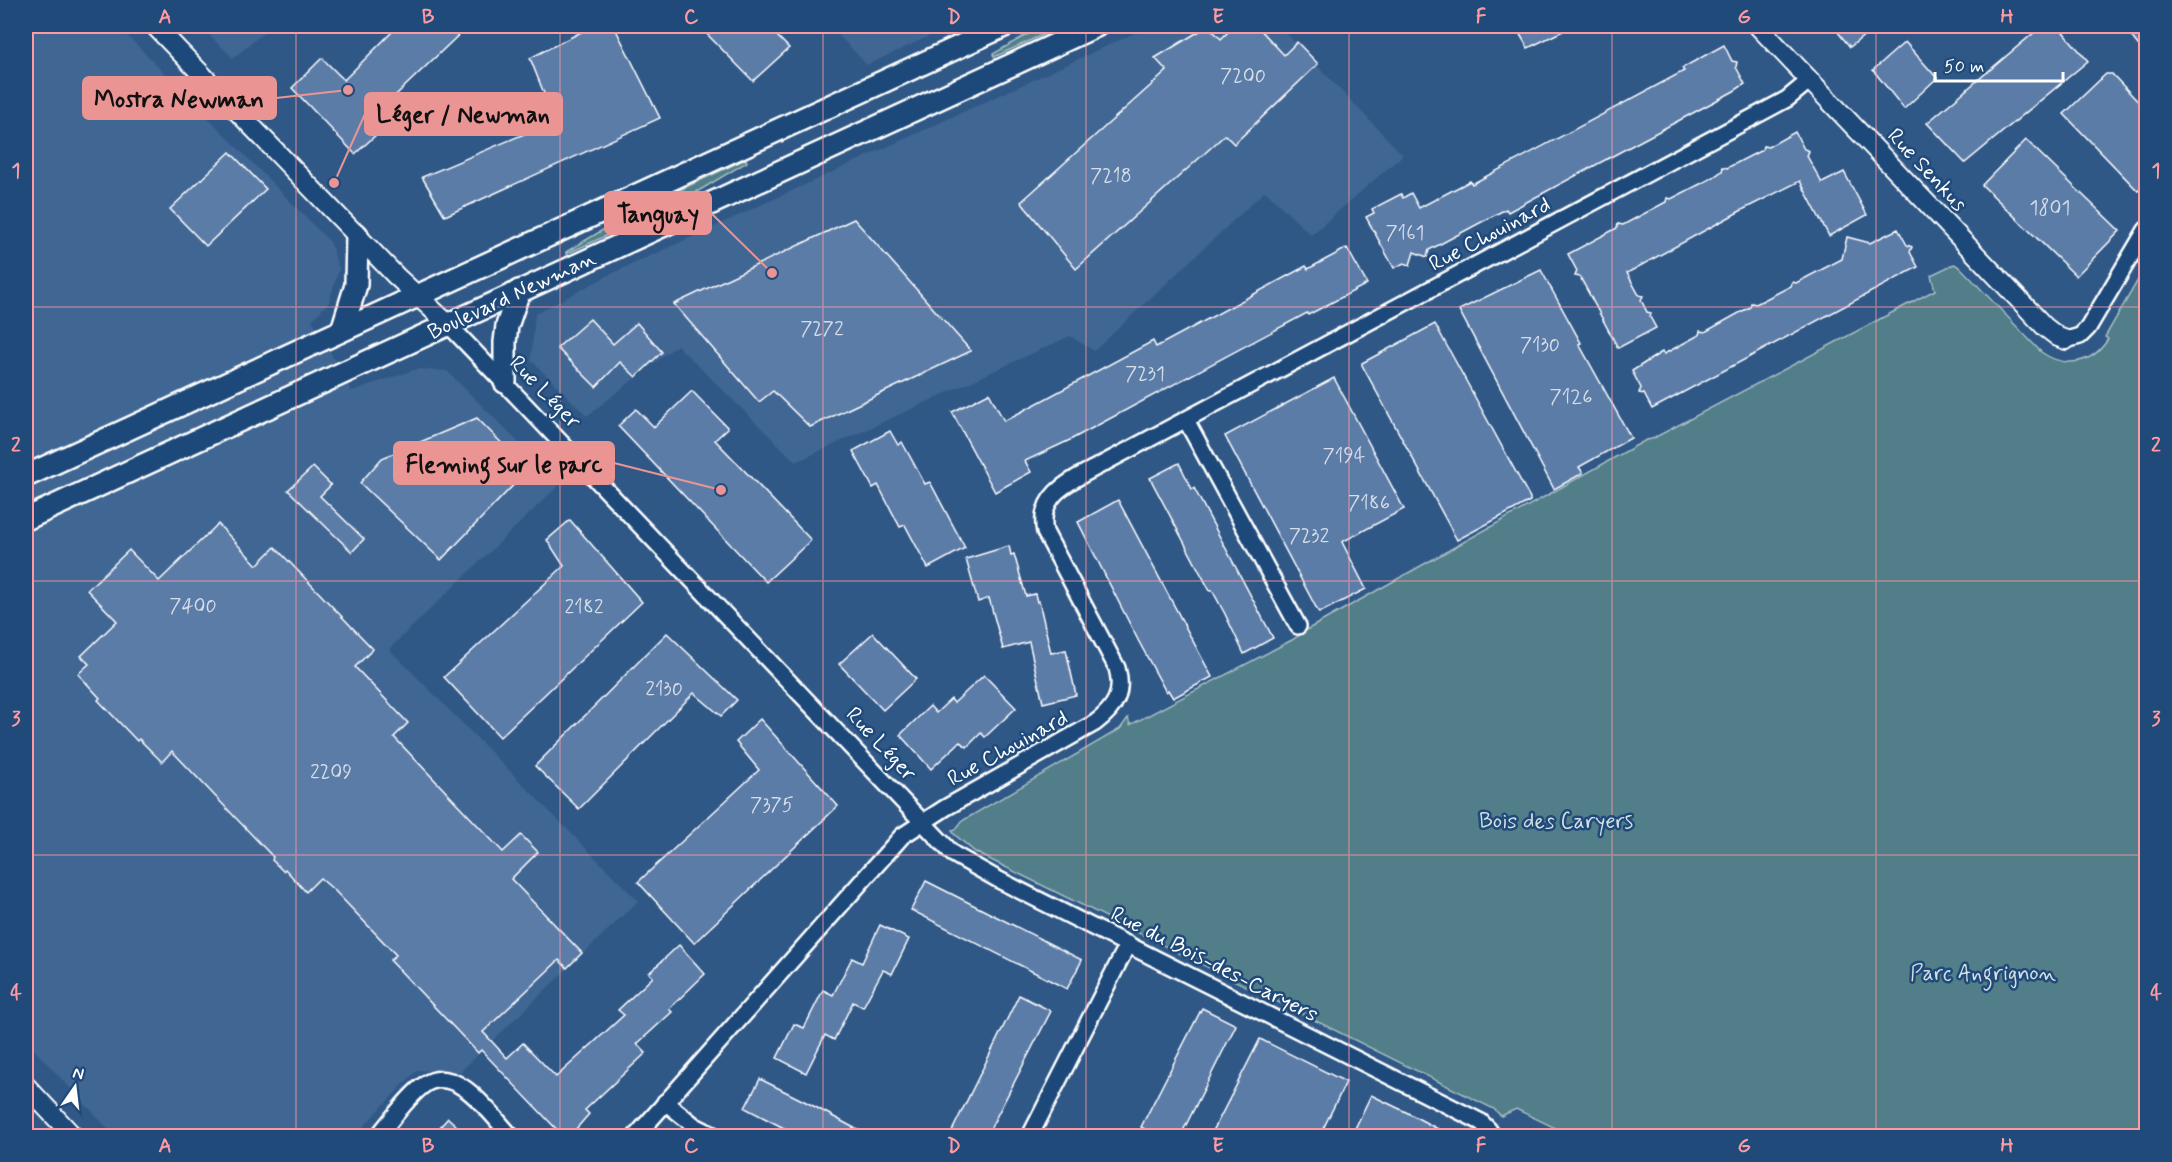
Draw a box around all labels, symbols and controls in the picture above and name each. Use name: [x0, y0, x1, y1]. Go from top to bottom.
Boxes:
text: A: [158, 4, 172, 31]
text: B: [422, 4, 435, 31]
text: C: [684, 4, 699, 31]
text: D: [947, 4, 961, 31]
text: E: [1212, 4, 1224, 31]
text: F: [1476, 4, 1487, 31]
text: G: [1737, 4, 1751, 31]
text: H: [2000, 4, 2014, 31]
scale bar: [1935, 45, 2062, 83]
text: 50 m: [1944, 55, 1984, 79]
house number: 7200: [1220, 63, 1266, 90]
callout: Mostra Newman: [83, 77, 276, 119]
text: Mostra Newman: [94, 85, 264, 116]
callout: Léger / Newman: [365, 93, 562, 135]
text: Léger / Newman: [376, 100, 550, 132]
street label: Rue Senkus: [1881, 123, 1973, 218]
text: 1: [12, 158, 20, 185]
text: 1: [2152, 158, 2160, 185]
house number: 7218: [1090, 163, 1132, 190]
street label: Rue Chouinard: [1424, 191, 1556, 279]
callout: Tanguay: [605, 192, 711, 234]
house number: 1801: [2030, 195, 2070, 222]
text: Tanguay: [617, 200, 699, 234]
house number: 7161: [1385, 220, 1425, 247]
street label: Boulevard Newman: [424, 245, 600, 347]
house number: 7272: [800, 316, 844, 343]
house number: 7130: [1520, 332, 1560, 359]
street label: Rue Léger: [502, 350, 587, 436]
house number: 7231: [1125, 361, 1165, 388]
house number: 7126: [1550, 384, 1592, 411]
text: 2: [11, 432, 21, 459]
text: 2: [2151, 432, 2161, 459]
callout: Fleming sur le parc: [394, 442, 614, 484]
house number: 7194: [1323, 443, 1366, 470]
text: Fleming sur le parc: [405, 450, 603, 484]
house number: 7186: [1348, 490, 1390, 517]
house number: 7232: [1289, 523, 1330, 550]
house number: 7400: [169, 593, 217, 620]
house number: 2182: [565, 594, 604, 621]
house number: 2130: [645, 676, 683, 703]
street label: Rue Léger: [838, 701, 923, 789]
street label: Rue Chouinard: [943, 704, 1073, 793]
text: 3: [11, 706, 21, 733]
text: 3: [2151, 706, 2161, 733]
house number: 2209: [310, 759, 352, 786]
house number: 7375: [750, 792, 794, 819]
park label: Bois des Caryers: [1479, 808, 1633, 836]
street label: Rue du Bois-des-Caryers: [1106, 900, 1323, 1029]
park label: Parc Angrignon: [1910, 960, 2056, 991]
text: 4: [10, 980, 22, 1007]
text: 4: [2150, 980, 2162, 1007]
north arrow: [45, 1057, 105, 1117]
text: N: [71, 1062, 86, 1085]
text: A: [158, 1133, 172, 1160]
text: B: [422, 1133, 435, 1160]
text: C: [684, 1133, 699, 1160]
text: D: [947, 1133, 961, 1160]
text: E: [1212, 1133, 1224, 1160]
text: F: [1476, 1133, 1487, 1160]
text: G: [1737, 1133, 1751, 1160]
text: H: [2000, 1133, 2014, 1160]

